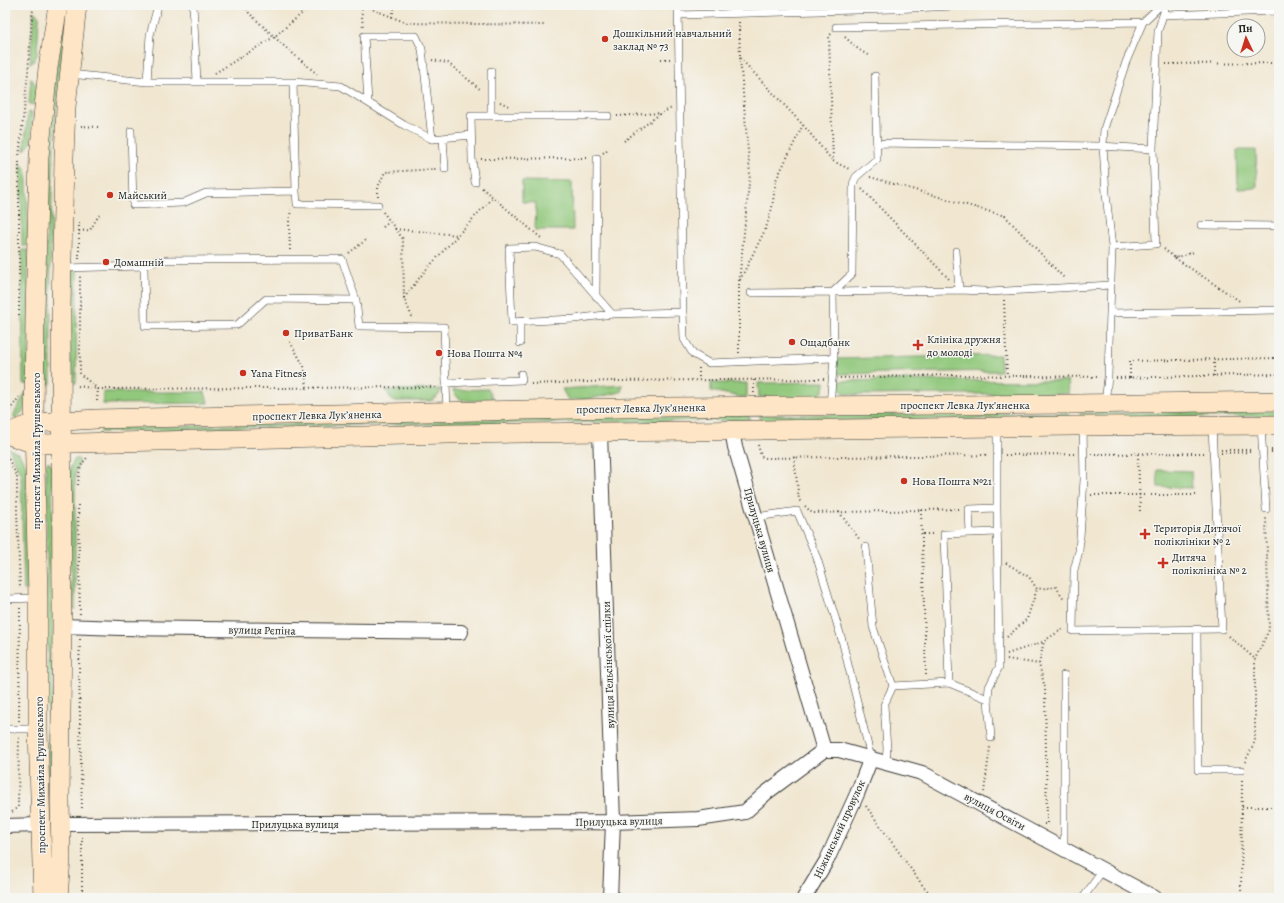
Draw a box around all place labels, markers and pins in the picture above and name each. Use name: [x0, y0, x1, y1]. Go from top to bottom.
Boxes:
place label: Дошкільний навчальний заклад № 73: [613, 26, 732, 54]
marker: Дошкільний навчальний заклад № 73: [600, 34, 610, 44]
place label: Майський: [118, 188, 167, 203]
marker: Майський: [105, 190, 115, 200]
place label: Домашній: [114, 255, 164, 270]
marker: Домашній: [101, 257, 111, 267]
place label: ПриватБанк: [294, 326, 353, 341]
marker: ПриватБанк: [281, 328, 291, 338]
place label: Клініка дружня до молоді: [926, 332, 1001, 360]
place label: Ощадбанк: [800, 335, 850, 350]
marker: Ощадбанк: [787, 337, 797, 347]
marker: Клініка дружня до молоді: [912, 339, 924, 351]
place label: Нова Пошта №4: [447, 346, 523, 361]
marker: Нова Пошта №4: [434, 348, 444, 358]
place label: Yana Fitness: [250, 366, 307, 381]
marker: Yana Fitness: [238, 368, 248, 378]
place label: Нова Пошта №21: [912, 474, 992, 489]
marker: Нова Пошта №21: [899, 476, 909, 486]
place label: Територія Дитячої поліклініки № 2: [1154, 521, 1241, 549]
marker: Територія Дитячої поліклініки № 2: [1139, 528, 1151, 540]
place label: Дитяча поліклініка № 2: [1172, 550, 1247, 578]
marker: Дитяча поліклініка № 2: [1157, 557, 1169, 569]

